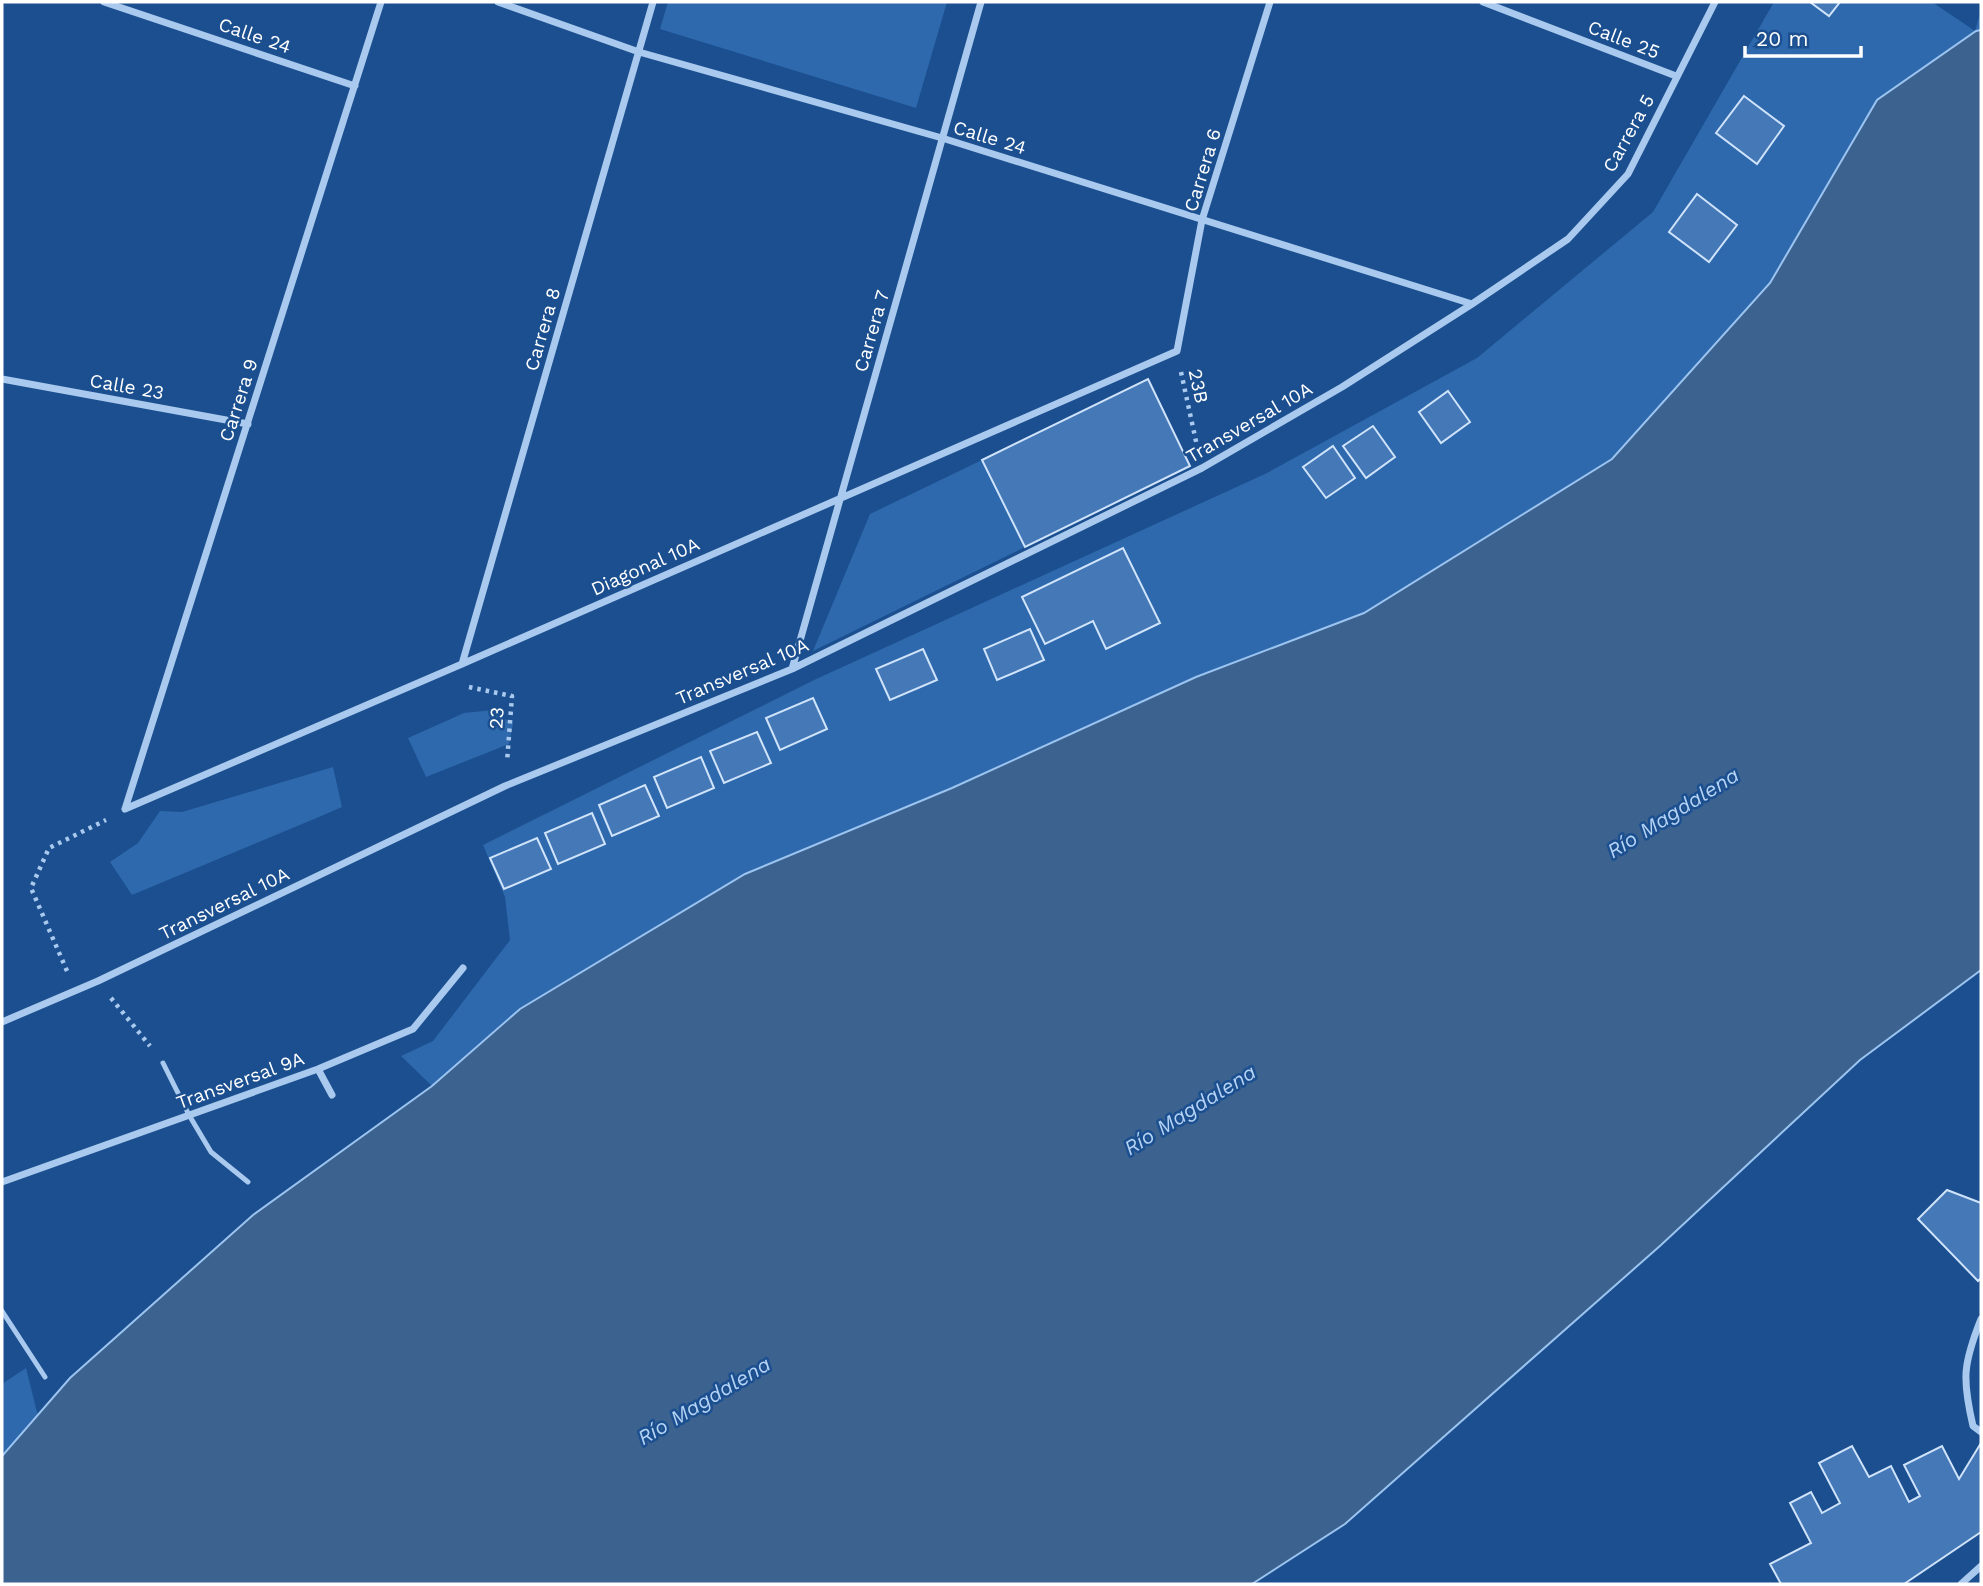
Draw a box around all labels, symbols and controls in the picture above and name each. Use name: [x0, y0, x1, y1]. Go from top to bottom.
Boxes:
street label: Calle 24: [216, 12, 294, 59]
scale bar: [1745, 14, 1860, 58]
street label: Calle 25: [1585, 15, 1663, 64]
text: 20 m: [1756, 26, 1808, 51]
street label: Carrera 5: [1598, 90, 1659, 176]
street label: Calle 24: [951, 116, 1029, 159]
street label: Carrera 6: [1179, 126, 1226, 215]
street label: Carrera 8: [520, 285, 565, 374]
street label: Carrera 7: [849, 288, 894, 375]
street label: Carrera 9: [214, 356, 263, 445]
street label: 23B: [1184, 367, 1213, 405]
street label: Calle 23: [88, 369, 166, 404]
street label: Transversal 10A: [1182, 377, 1317, 468]
street label: Diagonal 10A: [587, 532, 703, 601]
street label: Transversal 10A: [672, 633, 812, 710]
street label: 23: [484, 706, 509, 730]
water label: Río Magdalena: [1602, 762, 1743, 863]
street label: Transversal 10A: [155, 862, 293, 945]
street label: Transversal 9A: [173, 1046, 308, 1114]
water label: Río Magdalena: [1119, 1059, 1260, 1160]
water label: Río Magdalena: [633, 1351, 775, 1450]

